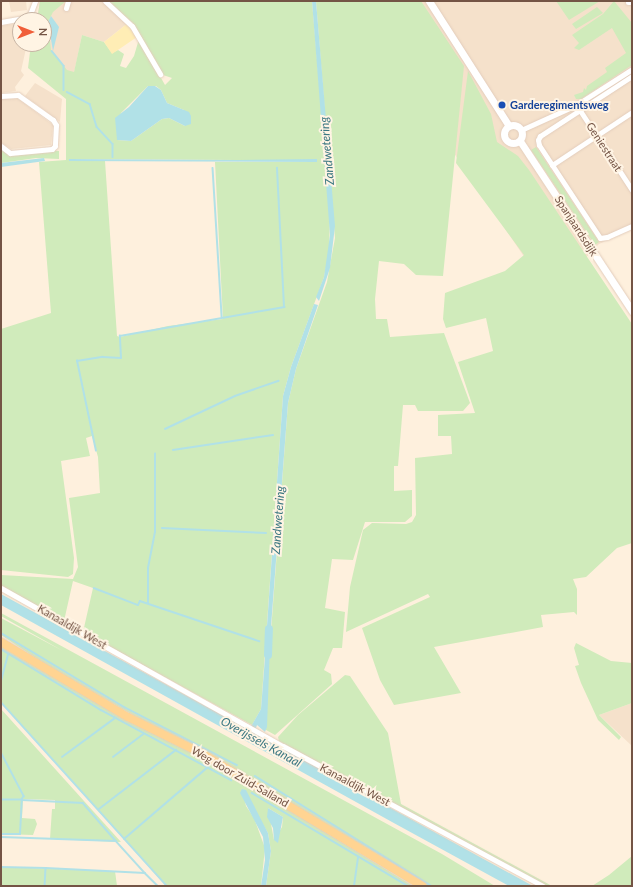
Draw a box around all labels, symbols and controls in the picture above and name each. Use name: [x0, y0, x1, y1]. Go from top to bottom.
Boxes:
north arrow: [12, 12, 52, 52]
text: N: [37, 28, 50, 36]
place label: Garderegimentsweg: [510, 98, 609, 112]
marker: Garderegimentsweg: [497, 100, 507, 110]
water label: Zandwetering: [317, 116, 337, 186]
street label: Geniestraat: [583, 120, 625, 174]
street label: Spanjaardsdijk: [552, 193, 600, 259]
water label: Zandwetering: [268, 485, 288, 555]
street label: Kanaaldijk West: [35, 602, 109, 652]
water label: Overijssels Kanaal: [218, 714, 304, 770]
street label: Weg door Zuid-Salland: [189, 744, 291, 810]
street label: Kanaaldijk West: [318, 761, 392, 809]

